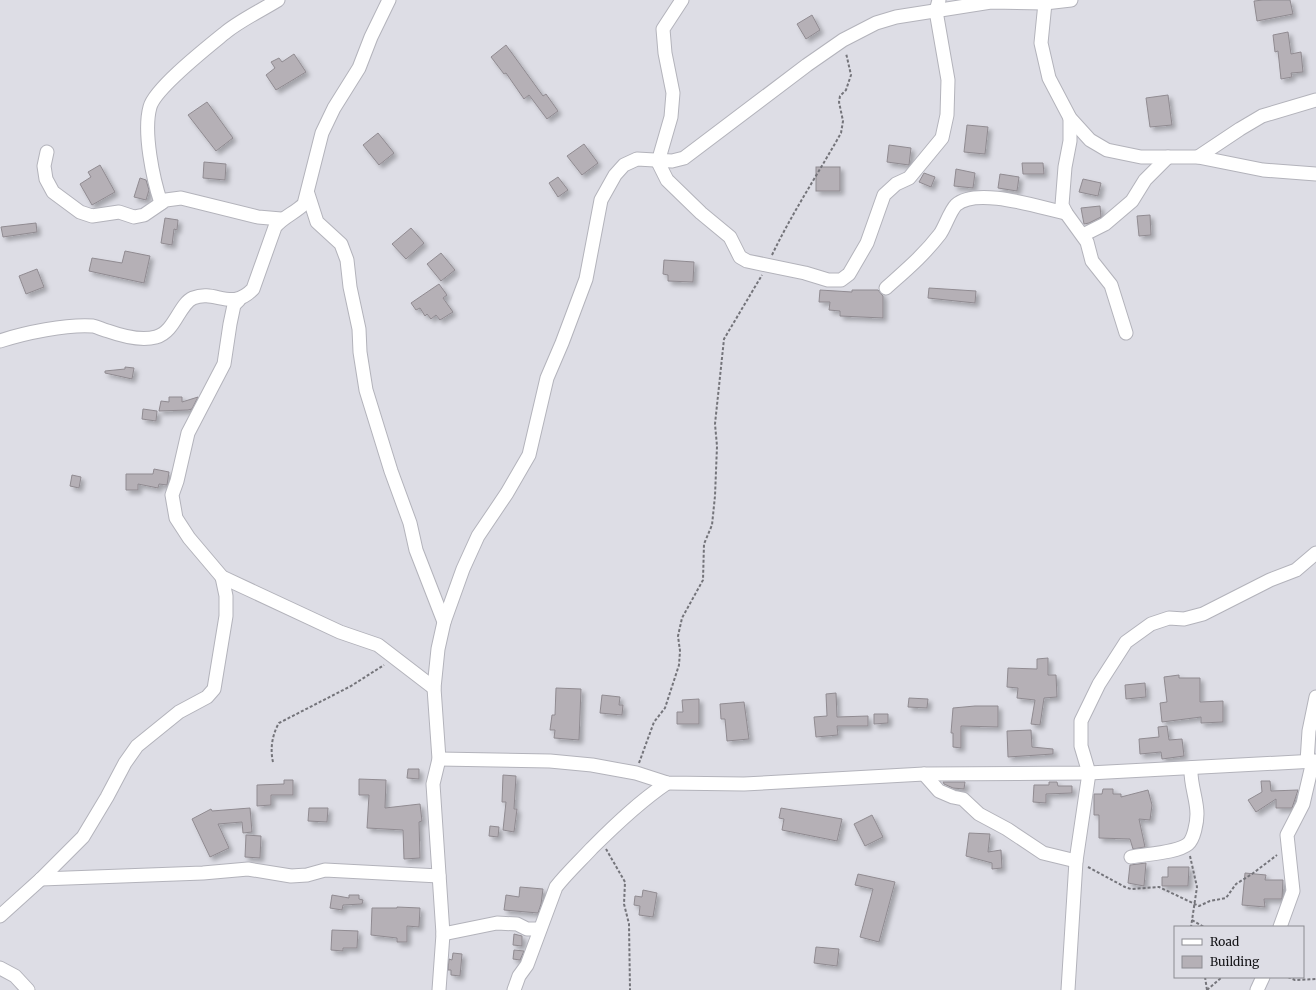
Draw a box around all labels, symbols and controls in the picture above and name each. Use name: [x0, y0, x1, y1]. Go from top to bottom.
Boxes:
legend: [1174, 926, 1304, 978]
text: Road: [1210, 934, 1239, 949]
text: Building: [1210, 954, 1260, 969]

